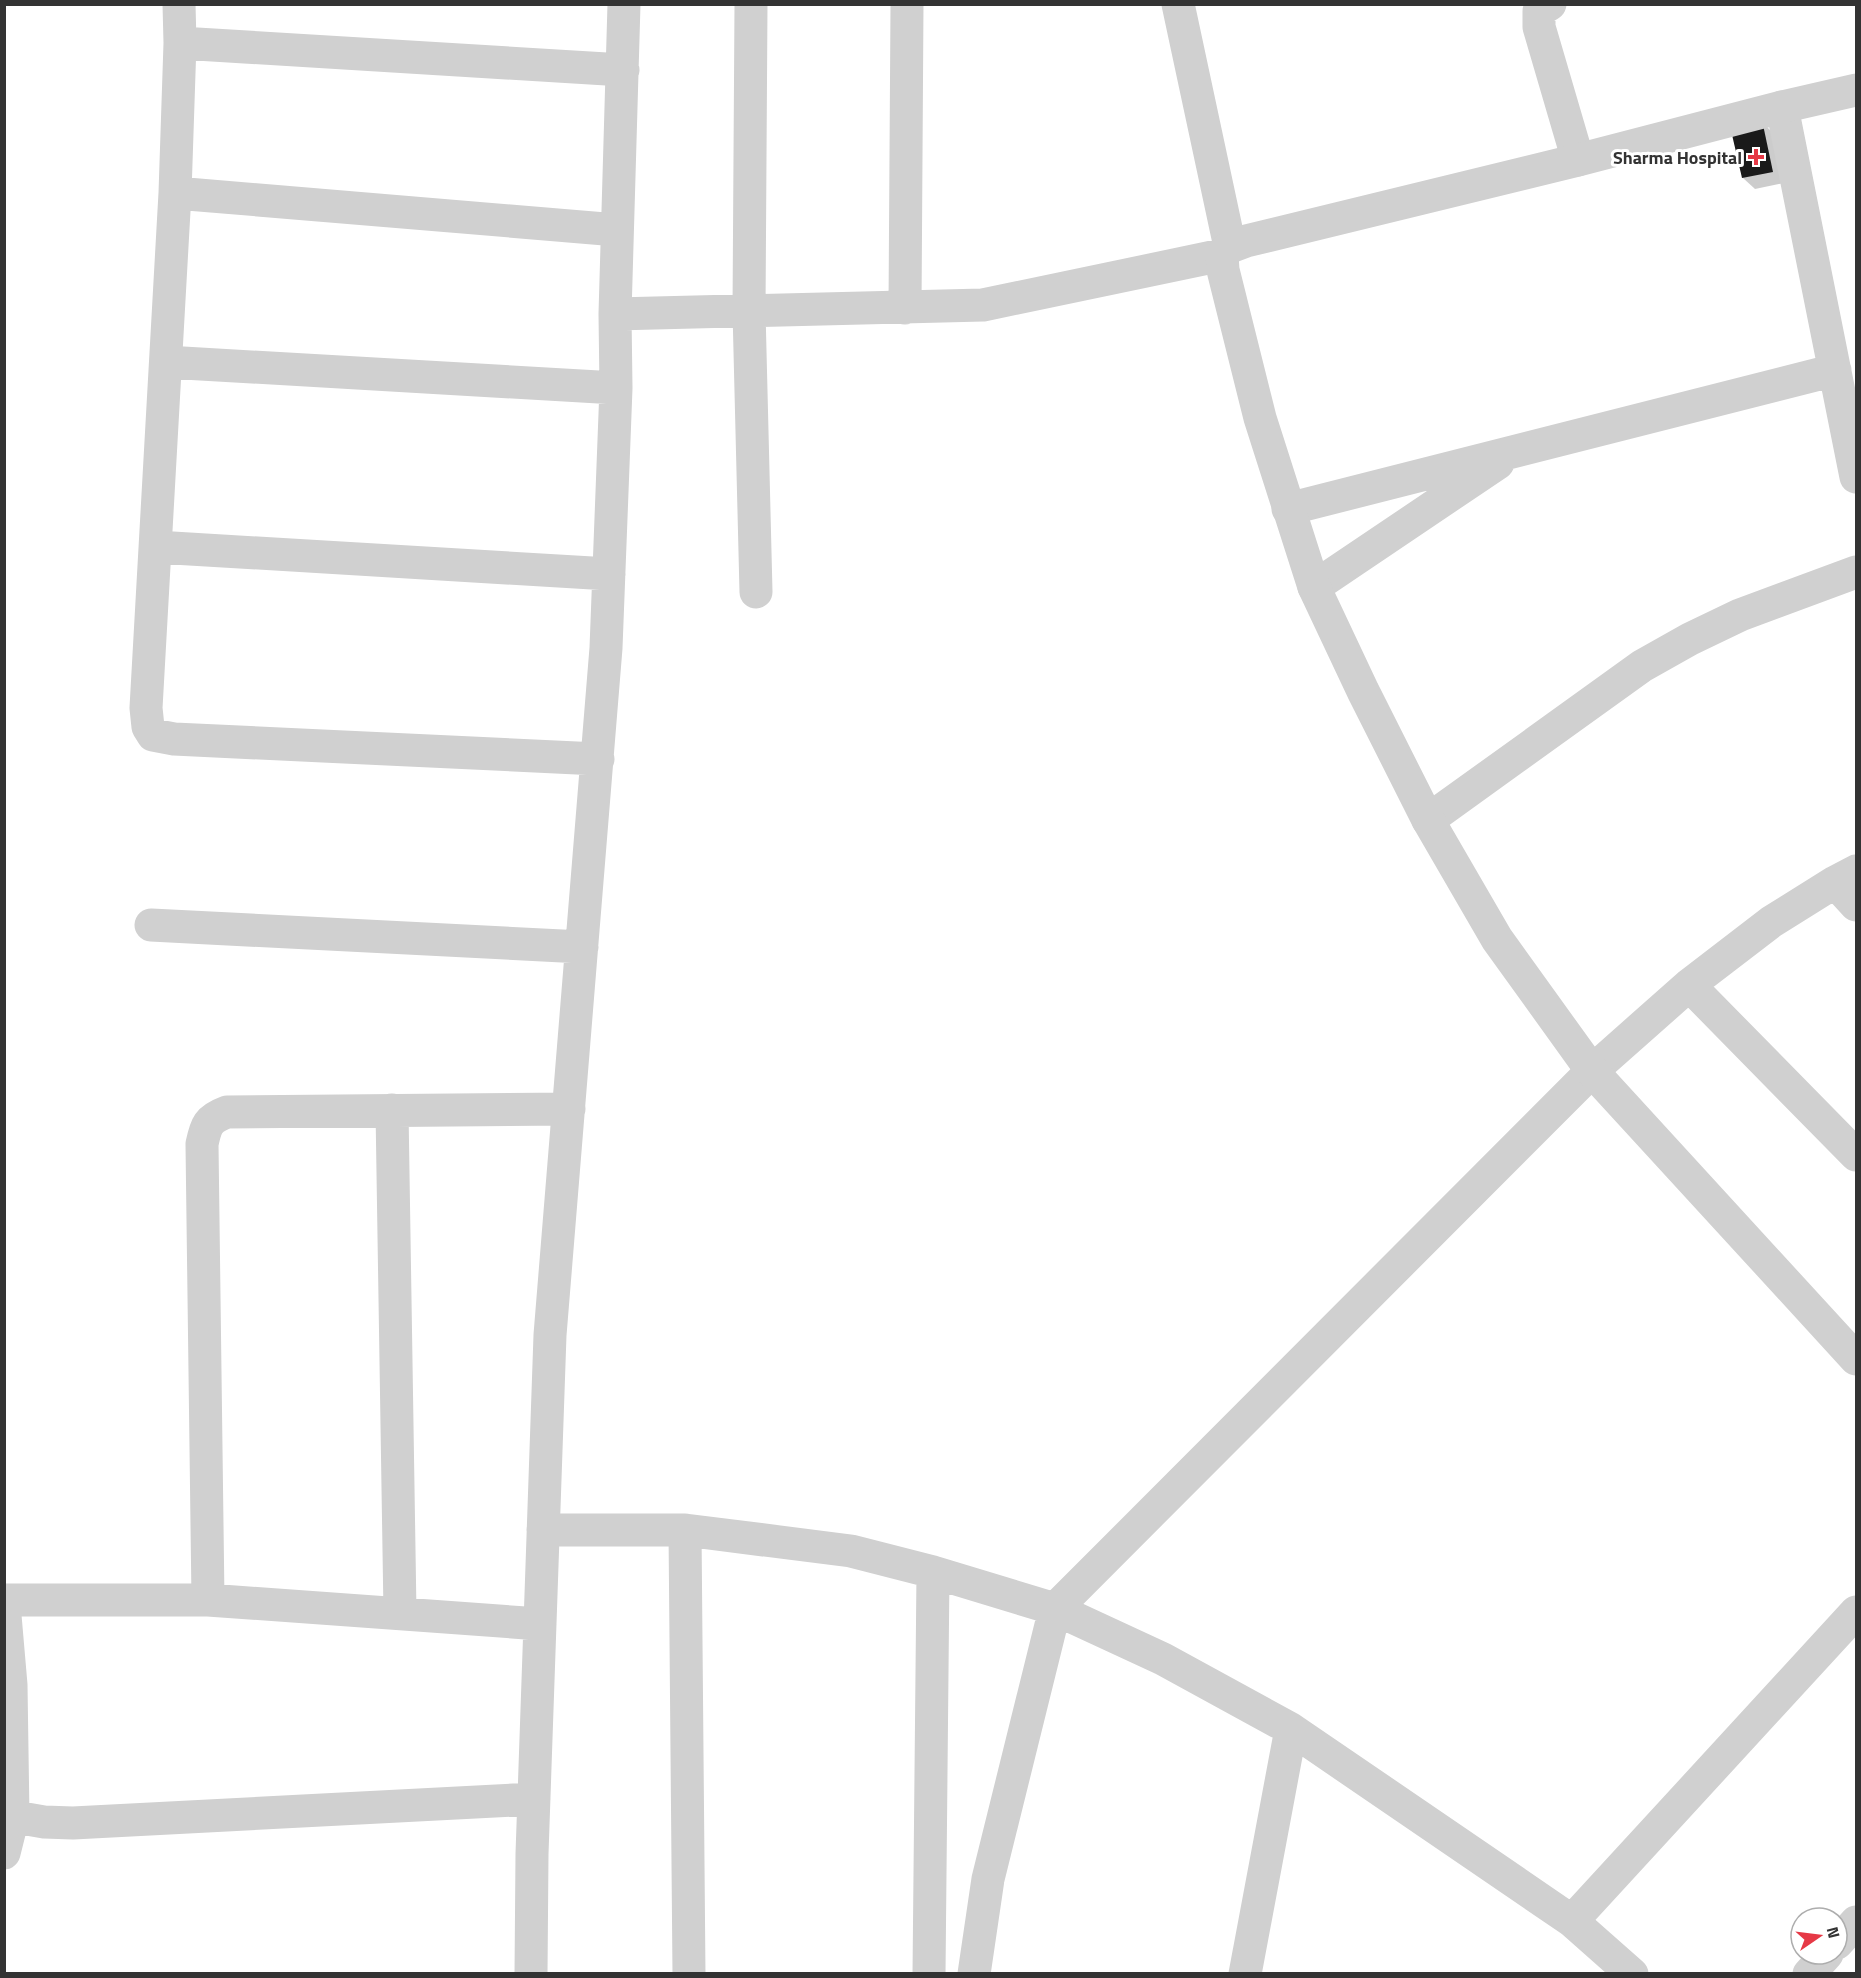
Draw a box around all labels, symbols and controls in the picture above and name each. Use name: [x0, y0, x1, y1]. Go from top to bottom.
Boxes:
place label: Sharma Hospital: [1613, 144, 1742, 171]
marker: Sharma Hospital: [1747, 148, 1765, 166]
north arrow: [1789, 1906, 1849, 1966]
text: N: [1821, 1924, 1847, 1941]

